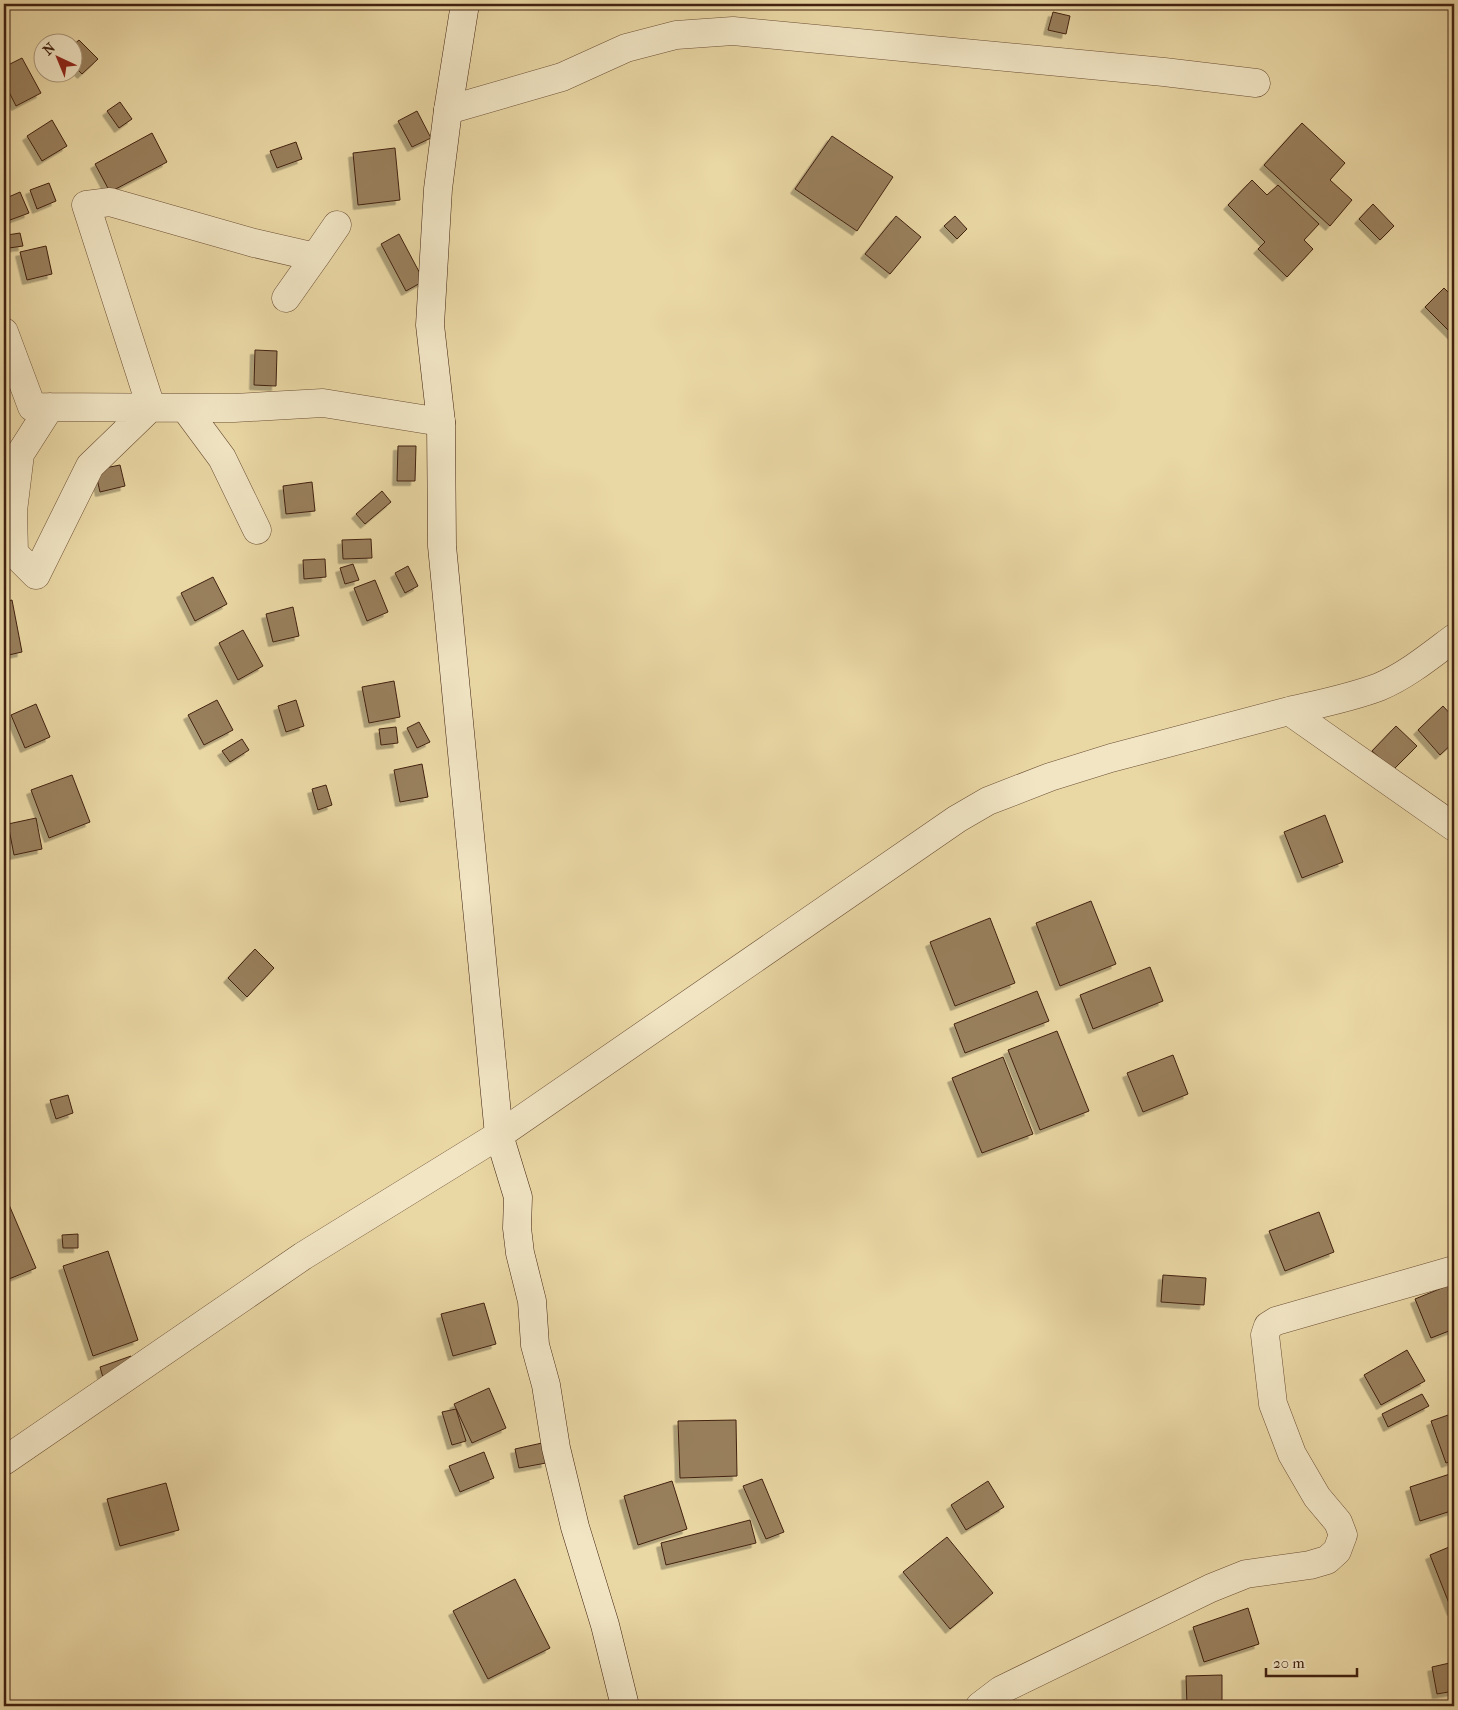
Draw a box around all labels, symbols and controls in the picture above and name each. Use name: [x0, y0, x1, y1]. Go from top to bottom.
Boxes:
north arrow: [32, 32, 82, 82]
text: N: [40, 39, 59, 59]
scale bar: [1266, 1645, 1357, 1677]
text: 20 m: [1273, 1654, 1305, 1672]

